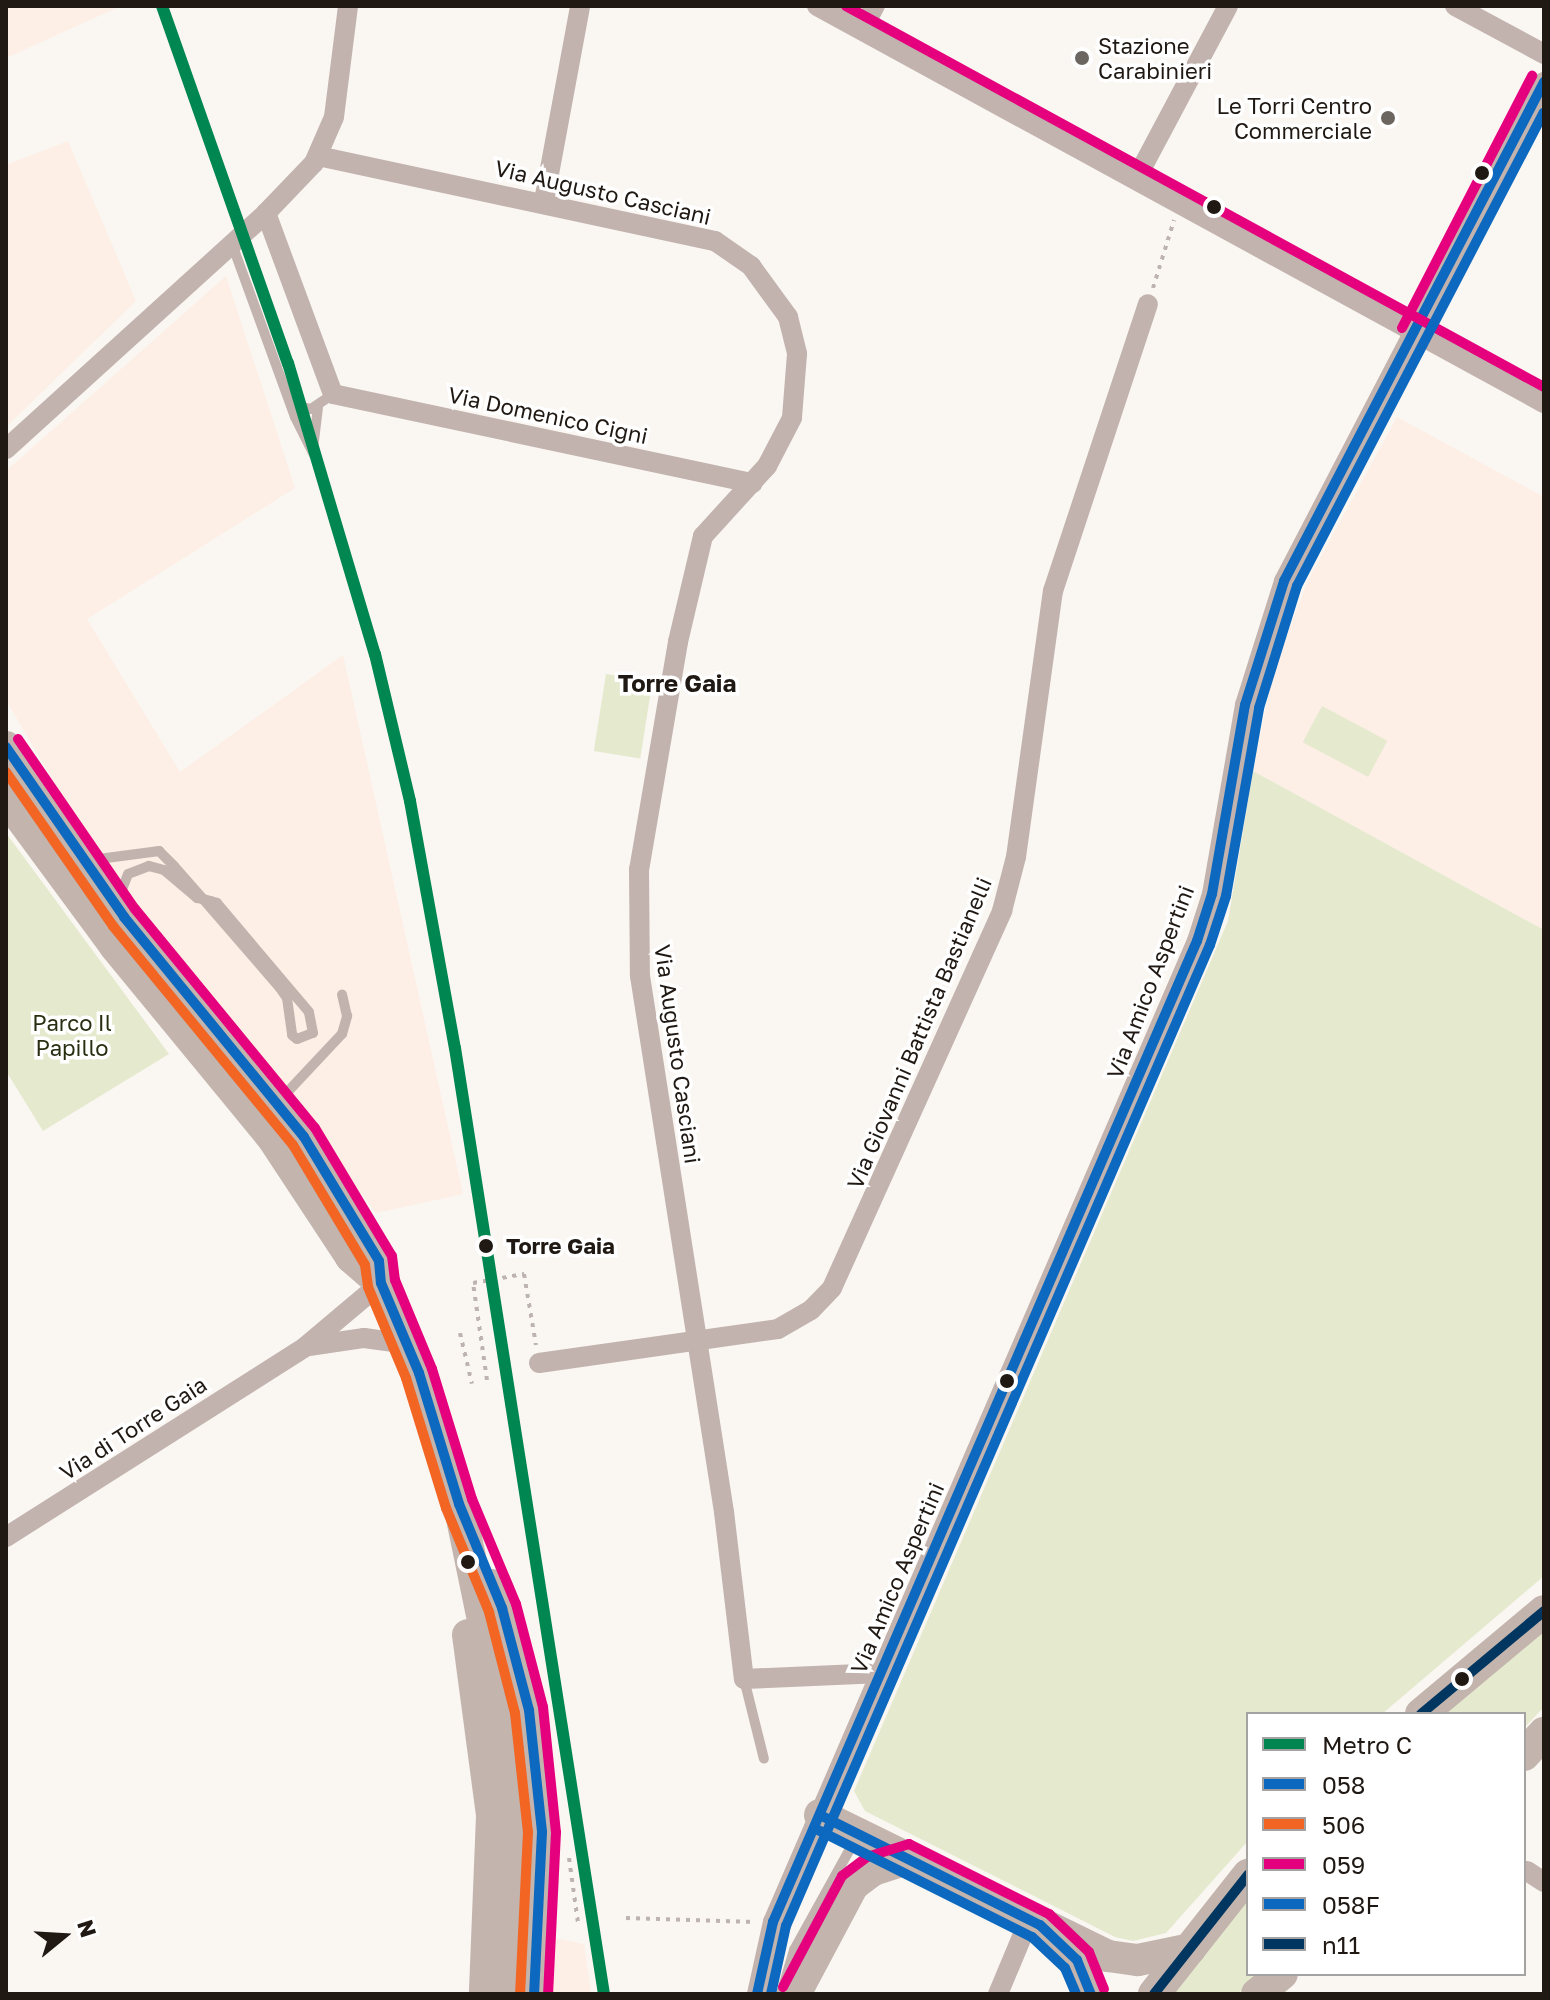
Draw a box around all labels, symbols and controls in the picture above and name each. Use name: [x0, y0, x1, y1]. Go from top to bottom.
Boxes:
place label: Stazione Carabinieri: [1098, 32, 1212, 84]
marker: Stazione Carabinieri: [1073, 49, 1091, 67]
place label: Le Torri Centro Commerciale: [1217, 92, 1372, 144]
marker: Le Torri Centro Commerciale: [1379, 109, 1397, 127]
street label: Via Augusto Casciani: [492, 154, 714, 230]
unlabelled marker: [1474, 165, 1490, 181]
unlabelled marker: [1206, 199, 1222, 215]
street label: Via Domenico Cigni: [446, 381, 650, 449]
district label: Torre Gaia: [618, 669, 736, 697]
street label: Via Giovanni Battista Bastianelli: [841, 873, 997, 1193]
street label: Via Amico Aspertini: [1101, 882, 1199, 1082]
street label: Via Augusto Casciani: [650, 943, 706, 1165]
park label: Parco Il Papillo: [32, 1009, 112, 1060]
marker: Torre Gaia: [473, 1233, 499, 1259]
place label: Torre Gaia: [506, 1233, 615, 1259]
street label: Via di Torre Gaia: [55, 1371, 211, 1485]
unlabelled marker: [999, 1373, 1015, 1389]
street label: Via Amico Aspertini: [845, 1478, 949, 1678]
unlabelled marker: [460, 1554, 476, 1570]
unlabelled marker: [1454, 1671, 1470, 1687]
legend: [1246, 1712, 1526, 1976]
text: Metro C: [1322, 1730, 1412, 1759]
text: 058: [1322, 1770, 1365, 1799]
text: 506: [1322, 1810, 1365, 1839]
text: 059: [1322, 1850, 1365, 1879]
text: 058F: [1322, 1890, 1380, 1919]
north arrow: [24, 1896, 104, 1976]
text: N: [72, 1916, 103, 1941]
text: n11: [1322, 1930, 1360, 1959]

